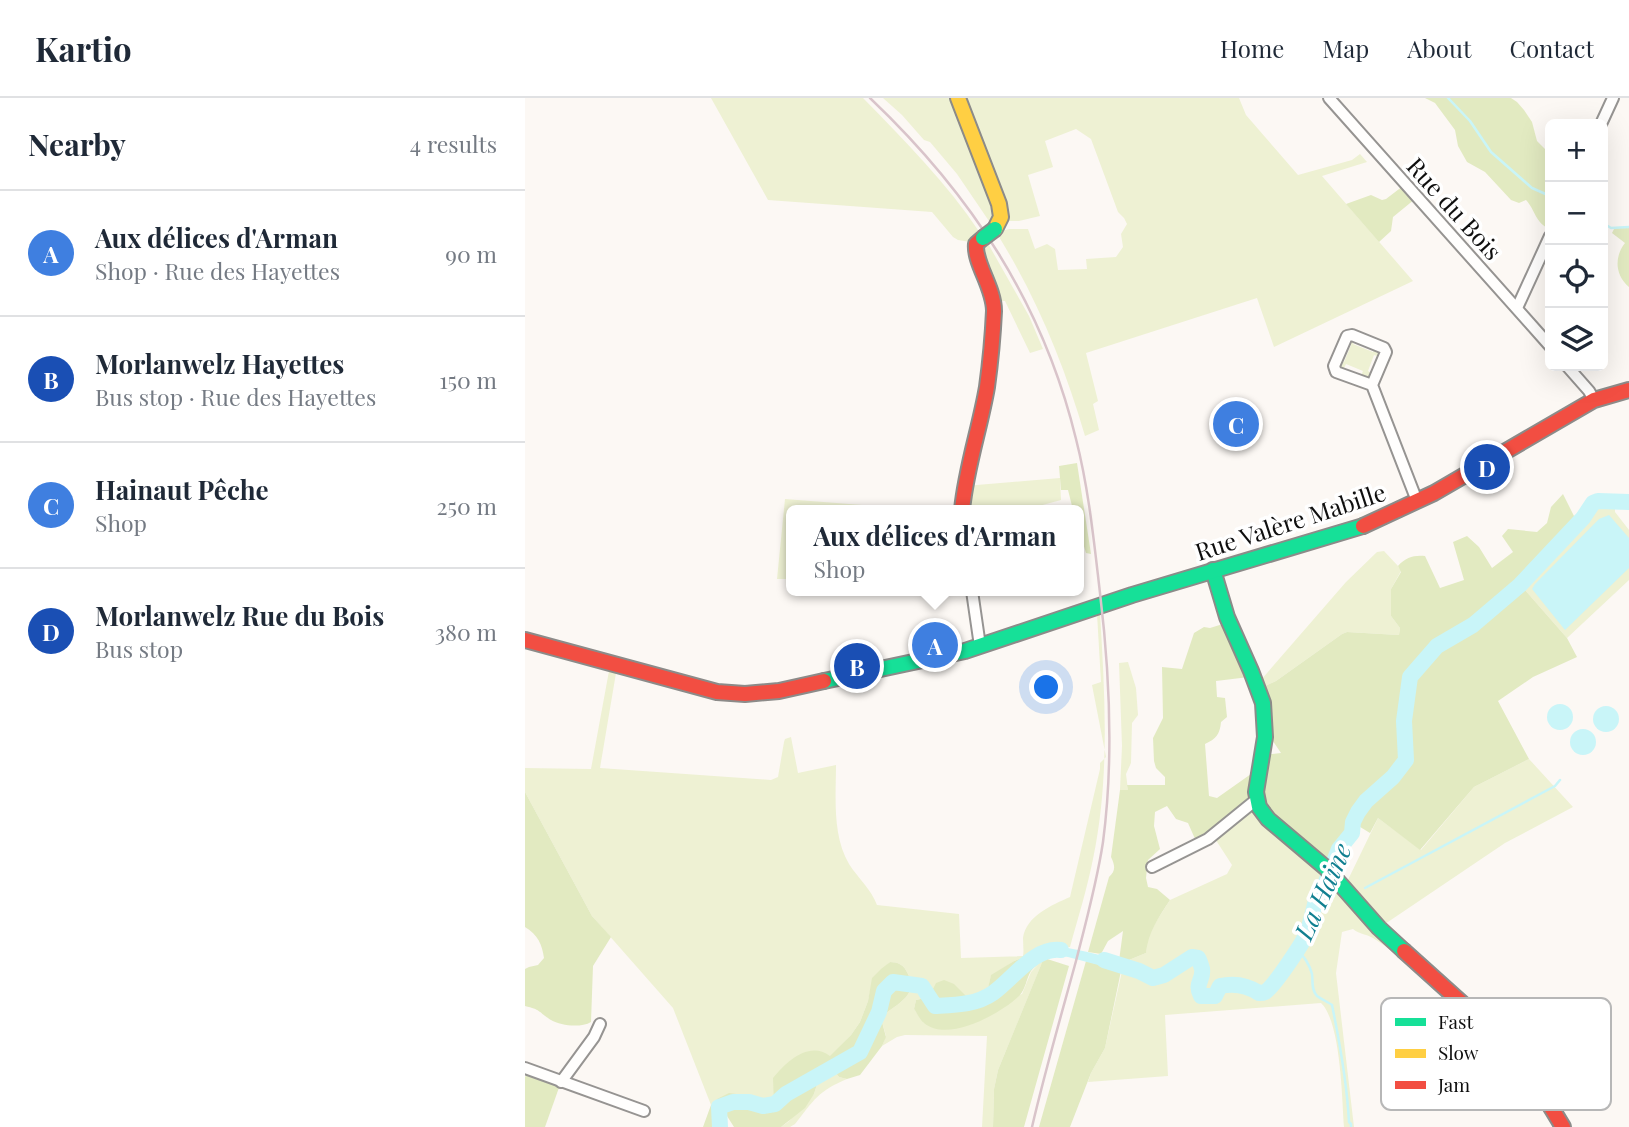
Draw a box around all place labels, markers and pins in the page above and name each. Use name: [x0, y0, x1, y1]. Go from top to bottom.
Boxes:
pin: C: [1213, 398, 1259, 450]
pin: D: [1464, 441, 1510, 493]
pin: A: [912, 619, 958, 671]
pin: B: [834, 640, 880, 692]

